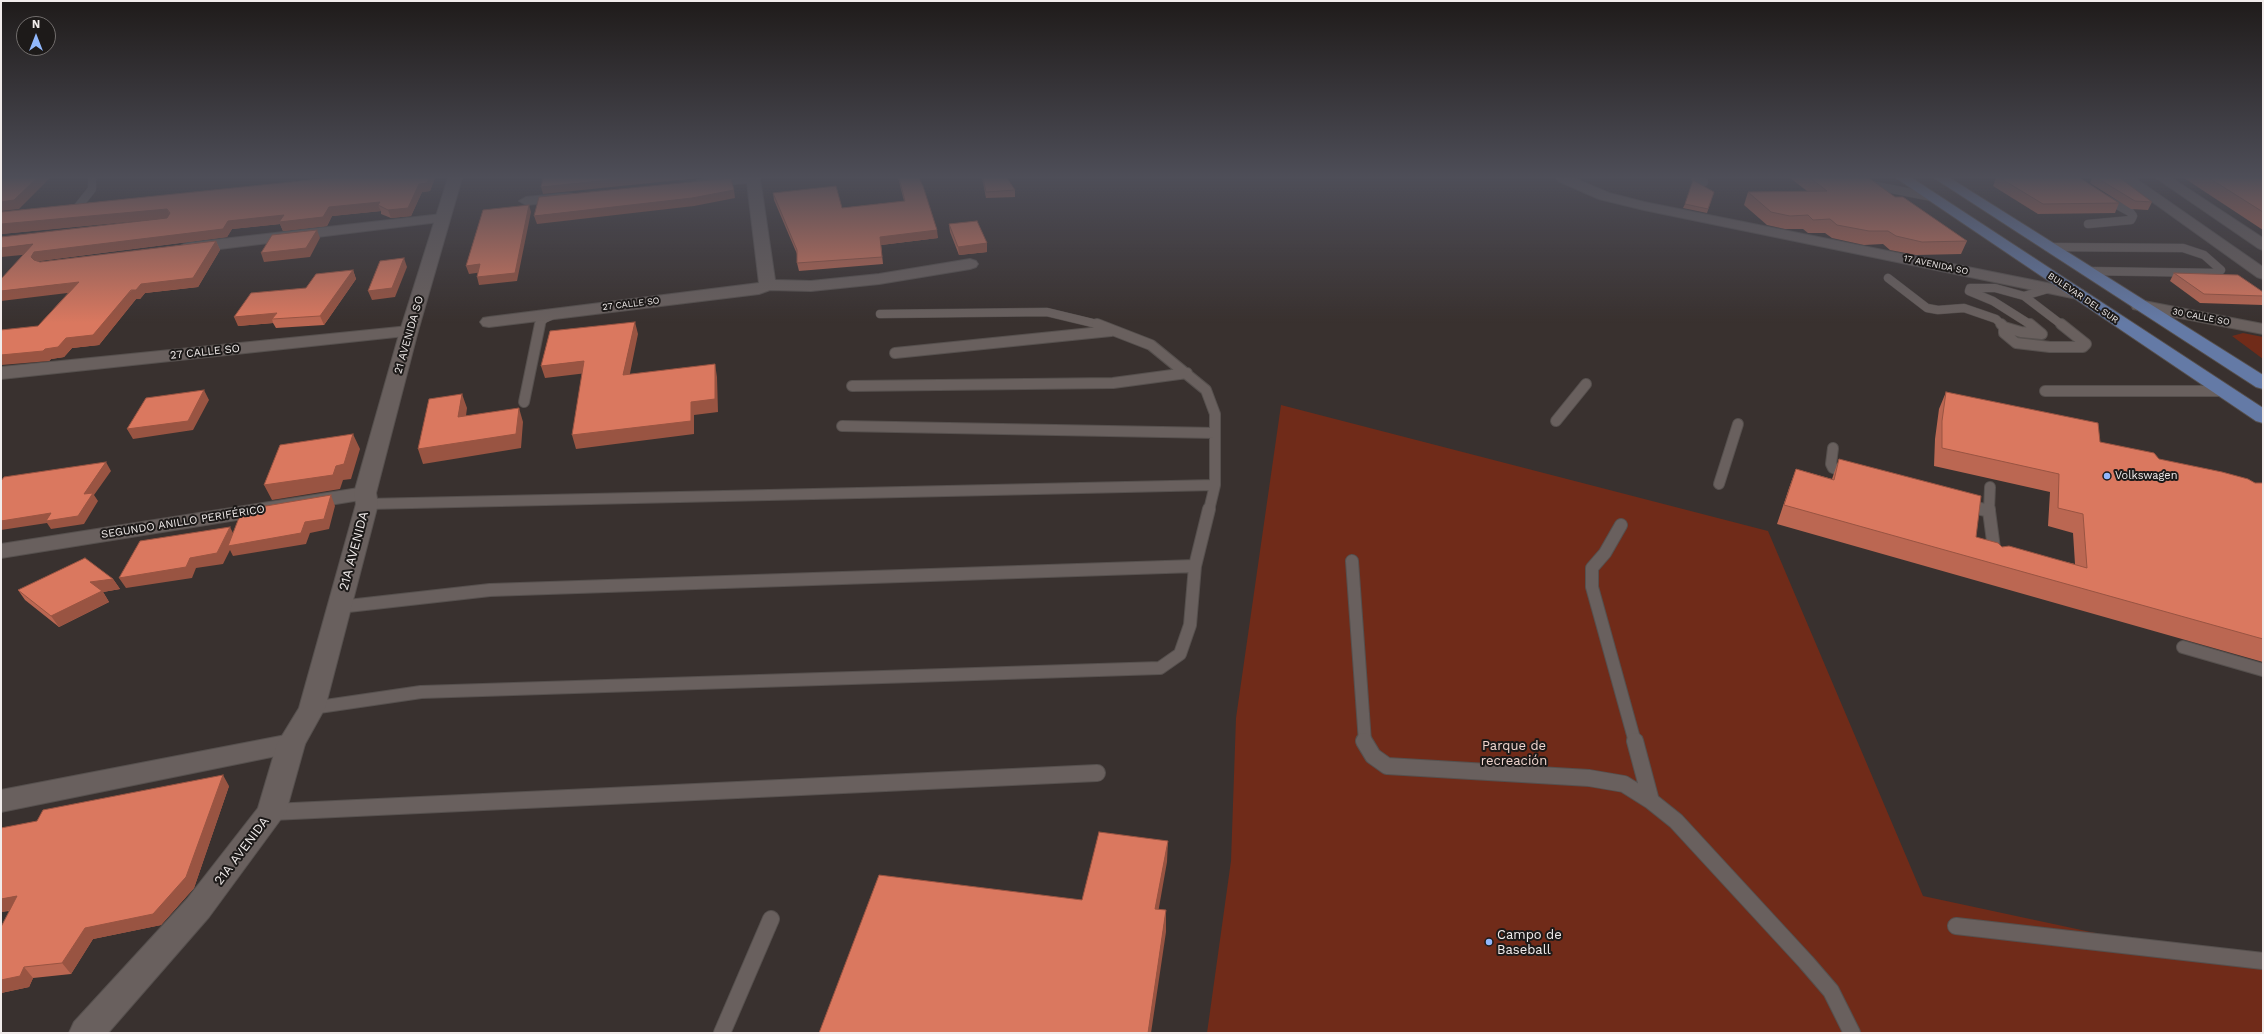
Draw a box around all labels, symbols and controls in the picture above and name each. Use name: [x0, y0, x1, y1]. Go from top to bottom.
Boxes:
north arrow: [16, 16, 56, 56]
text: N: [32, 18, 40, 31]
street label: 17 AVENIDA SO: [1903, 253, 1969, 277]
street label: BULEVAR DEL SUR: [2046, 270, 2120, 326]
street label: 21 AVENIDA SO: [392, 294, 426, 376]
street label: 27 CALLE SO: [602, 295, 660, 313]
street label: 30 CALLE SO: [2171, 306, 2231, 328]
street label: 27 CALLE SO: [169, 342, 241, 362]
place label: Volkswagen: [2115, 469, 2177, 483]
marker: Volkswagen: [2102, 471, 2112, 481]
street label: SEGUNDO ANILLO PERIFÉRICO: [100, 503, 266, 541]
street label: 21A AVENIDA: [336, 510, 372, 592]
park label: Parque de recreación: [1481, 738, 1547, 769]
street label: 21A AVENIDA: [211, 814, 273, 888]
place label: Campo de Baseball: [1497, 927, 1562, 958]
marker: Campo de Baseball: [1484, 937, 1494, 947]

